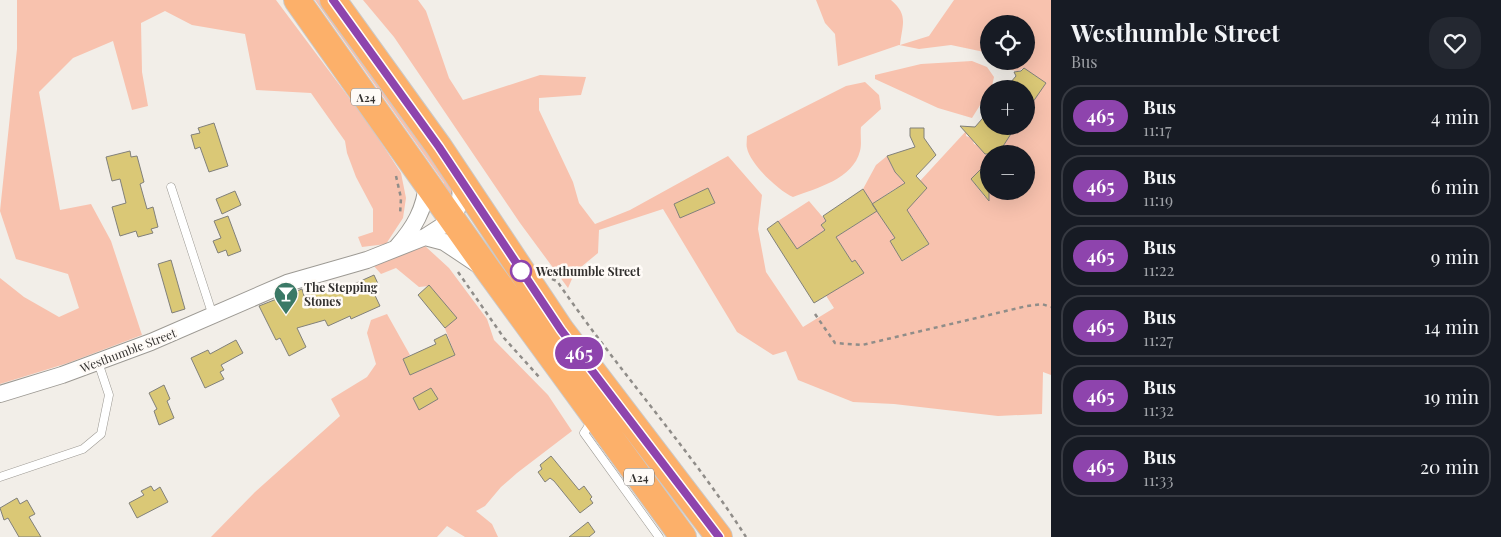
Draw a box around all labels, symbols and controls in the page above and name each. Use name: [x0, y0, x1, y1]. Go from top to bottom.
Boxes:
map controls: [980, 15, 1035, 200]
button: locate: [980, 15, 1035, 70]
text: Westhumble Street: [1071, 16, 1280, 48]
button: heart: [1429, 17, 1481, 69]
text: Bus: [1071, 51, 1097, 72]
button: +: [980, 80, 1035, 135]
road number: A24: [351, 88, 381, 105]
text: Bus: [1143, 93, 1176, 119]
text: 4 min: [1431, 103, 1479, 129]
text: 465: [1087, 104, 1114, 128]
text: 11:17: [1143, 119, 1172, 140]
button: −: [980, 145, 1035, 200]
text: Bus: [1143, 163, 1176, 189]
text: 6 min: [1431, 173, 1479, 199]
text: 465: [1087, 174, 1114, 198]
text: 11:19: [1143, 189, 1173, 210]
text: Bus: [1143, 233, 1176, 259]
text: 9 min: [1431, 243, 1479, 269]
text: 465: [1087, 244, 1114, 268]
text: 11:22: [1143, 259, 1174, 280]
marker: Westhumble Street: [510, 260, 532, 282]
place label: Westhumble Street: [535, 263, 641, 279]
place label: The Stepping Stones: [304, 279, 378, 309]
bar icon: The Stepping Stones: [273, 281, 299, 315]
text: Bus: [1143, 303, 1176, 329]
text: 14 min: [1424, 313, 1479, 339]
text: 465: [1087, 314, 1114, 338]
street label: Westhumble Street: [77, 324, 179, 376]
text: 11:27: [1143, 329, 1173, 350]
line badge: 465: [550, 337, 608, 369]
text: 465: [565, 341, 593, 365]
text: Bus: [1143, 373, 1176, 399]
text: 19 min: [1424, 383, 1479, 409]
text: 465: [1087, 384, 1114, 408]
text: 11:32: [1143, 399, 1174, 420]
text: Bus: [1143, 443, 1176, 469]
text: 20 min: [1420, 453, 1479, 479]
text: 465: [1087, 454, 1114, 478]
road number: A24: [624, 468, 654, 486]
text: 11:33: [1143, 469, 1174, 490]

